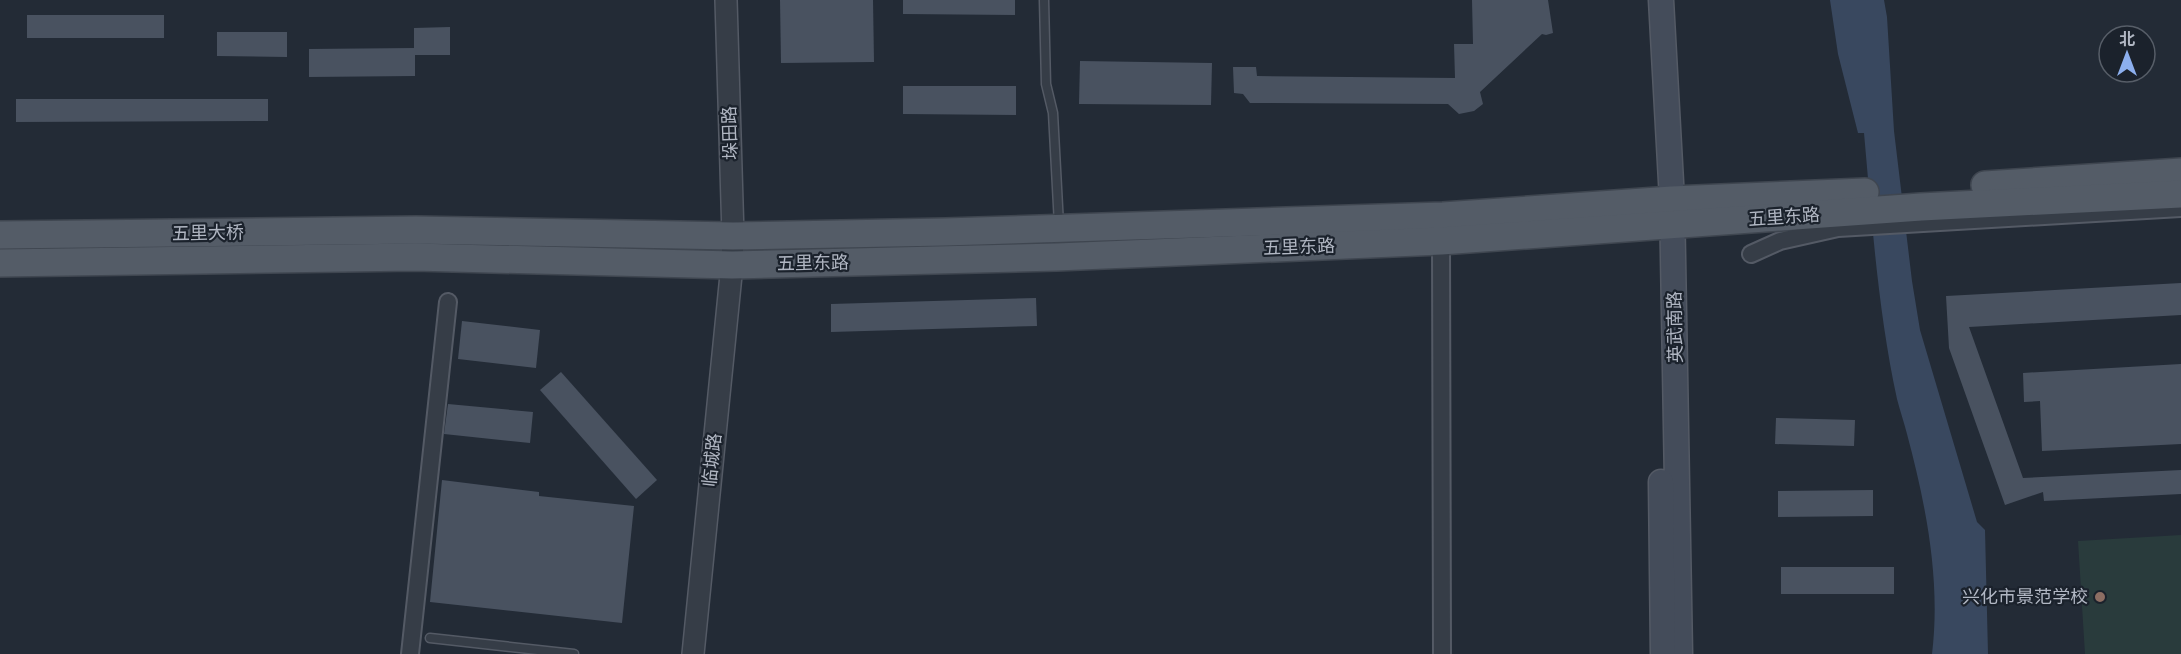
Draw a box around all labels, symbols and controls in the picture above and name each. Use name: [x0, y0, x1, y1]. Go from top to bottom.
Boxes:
north arrow: [2097, 24, 2157, 84]
text: 北: [2119, 30, 2135, 49]
street label: 垛田路: [718, 106, 741, 160]
street label: 五里东路: [1747, 204, 1821, 229]
street label: 五里大桥: [172, 221, 244, 244]
street label: 五里东路: [1263, 235, 1335, 258]
street label: 五里东路: [777, 251, 849, 274]
street label: 英武南路: [1663, 291, 1686, 363]
street label: 临城路: [698, 432, 725, 488]
place label: 兴化市景范学校: [1962, 586, 2088, 607]
marker: 兴化市景范学校: [2093, 590, 2107, 604]

